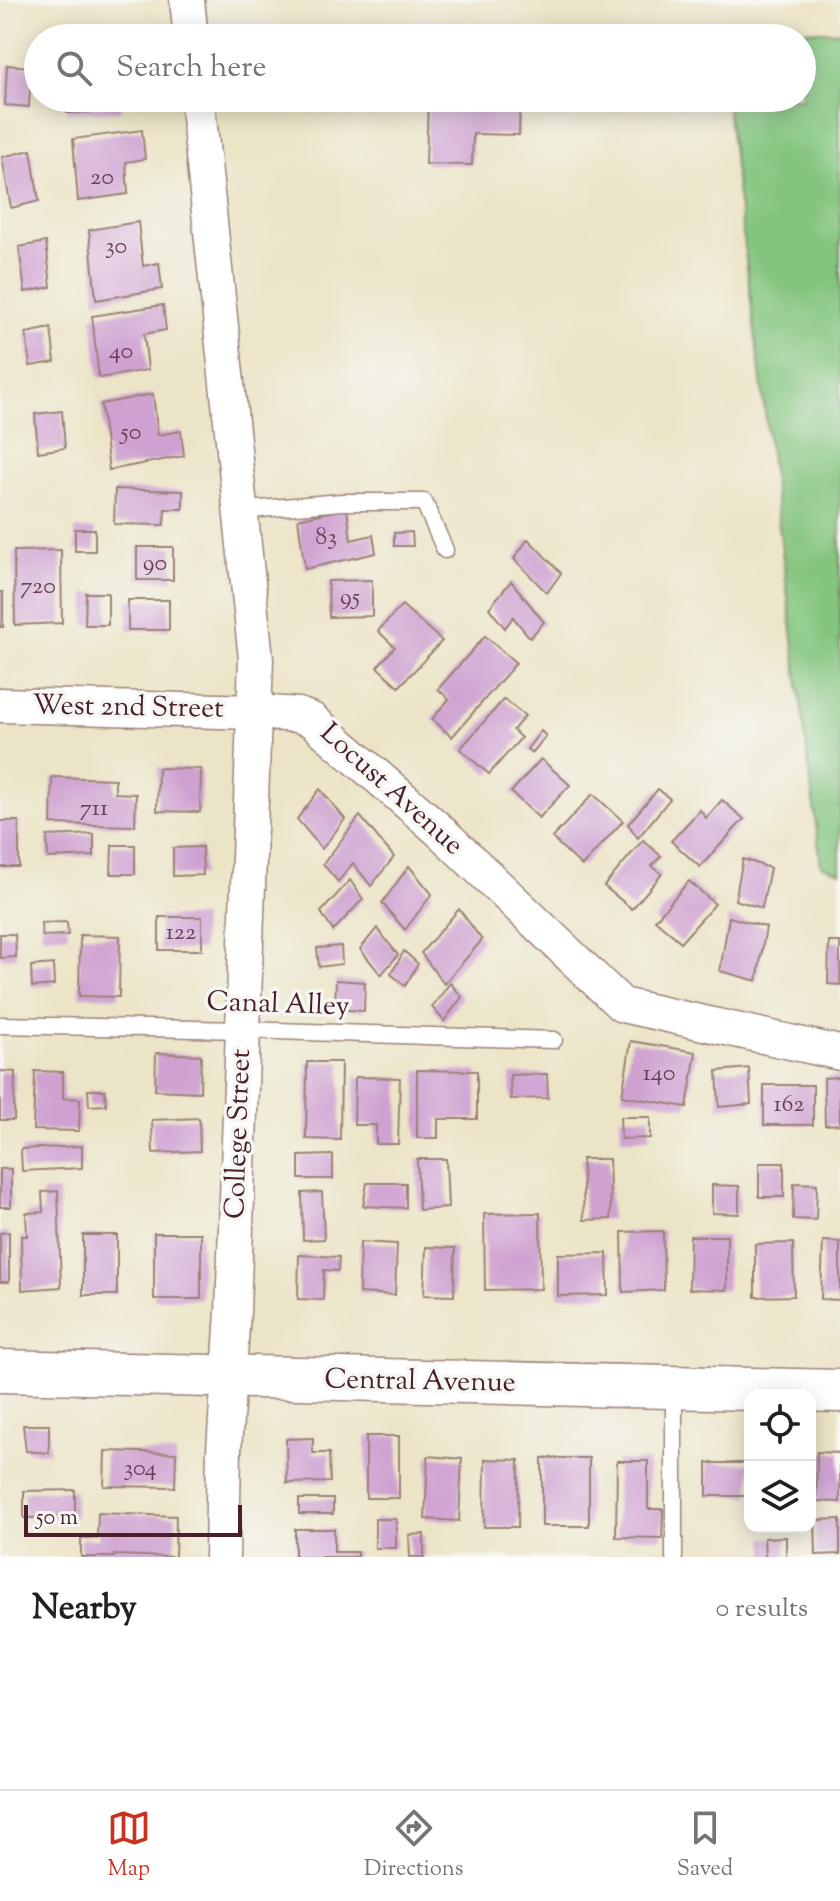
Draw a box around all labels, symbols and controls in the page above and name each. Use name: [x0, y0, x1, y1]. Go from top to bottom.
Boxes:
search box: [24, 24, 816, 112]
icon: search: [52, 46, 96, 90]
text: Search here: [116, 47, 266, 90]
house number: 20: [90, 161, 114, 195]
house number: 30: [105, 230, 127, 264]
house number: 40: [109, 335, 133, 369]
house number: 50: [119, 416, 141, 450]
house number: 83: [315, 521, 337, 555]
house number: 90: [143, 547, 167, 581]
house number: 720: [20, 570, 56, 604]
house number: 95: [340, 581, 360, 615]
street label: West 2nd Street: [32, 686, 224, 730]
street label: Locust Avenue: [310, 715, 472, 865]
house number: 711: [80, 792, 108, 826]
house number: 122: [166, 916, 196, 950]
street label: Canal Alley: [206, 983, 350, 1027]
street label: College Street: [216, 1048, 262, 1220]
house number: 140: [643, 1057, 675, 1091]
house number: 162: [773, 1088, 805, 1122]
street label: Central Avenue: [324, 1360, 516, 1404]
map controls: [744, 1389, 816, 1533]
button: locate: [744, 1389, 816, 1461]
house number: 304: [123, 1452, 157, 1486]
button: layers: [744, 1461, 816, 1533]
scale bar: [24, 1501, 242, 1537]
text: 50 m: [36, 1503, 78, 1535]
text: Nearby: [32, 1585, 137, 1634]
text: 0 results: [716, 1591, 808, 1628]
tab: Map: [107, 1806, 151, 1886]
tab: Directions: [364, 1806, 463, 1886]
tab: Saved: [677, 1806, 733, 1886]

